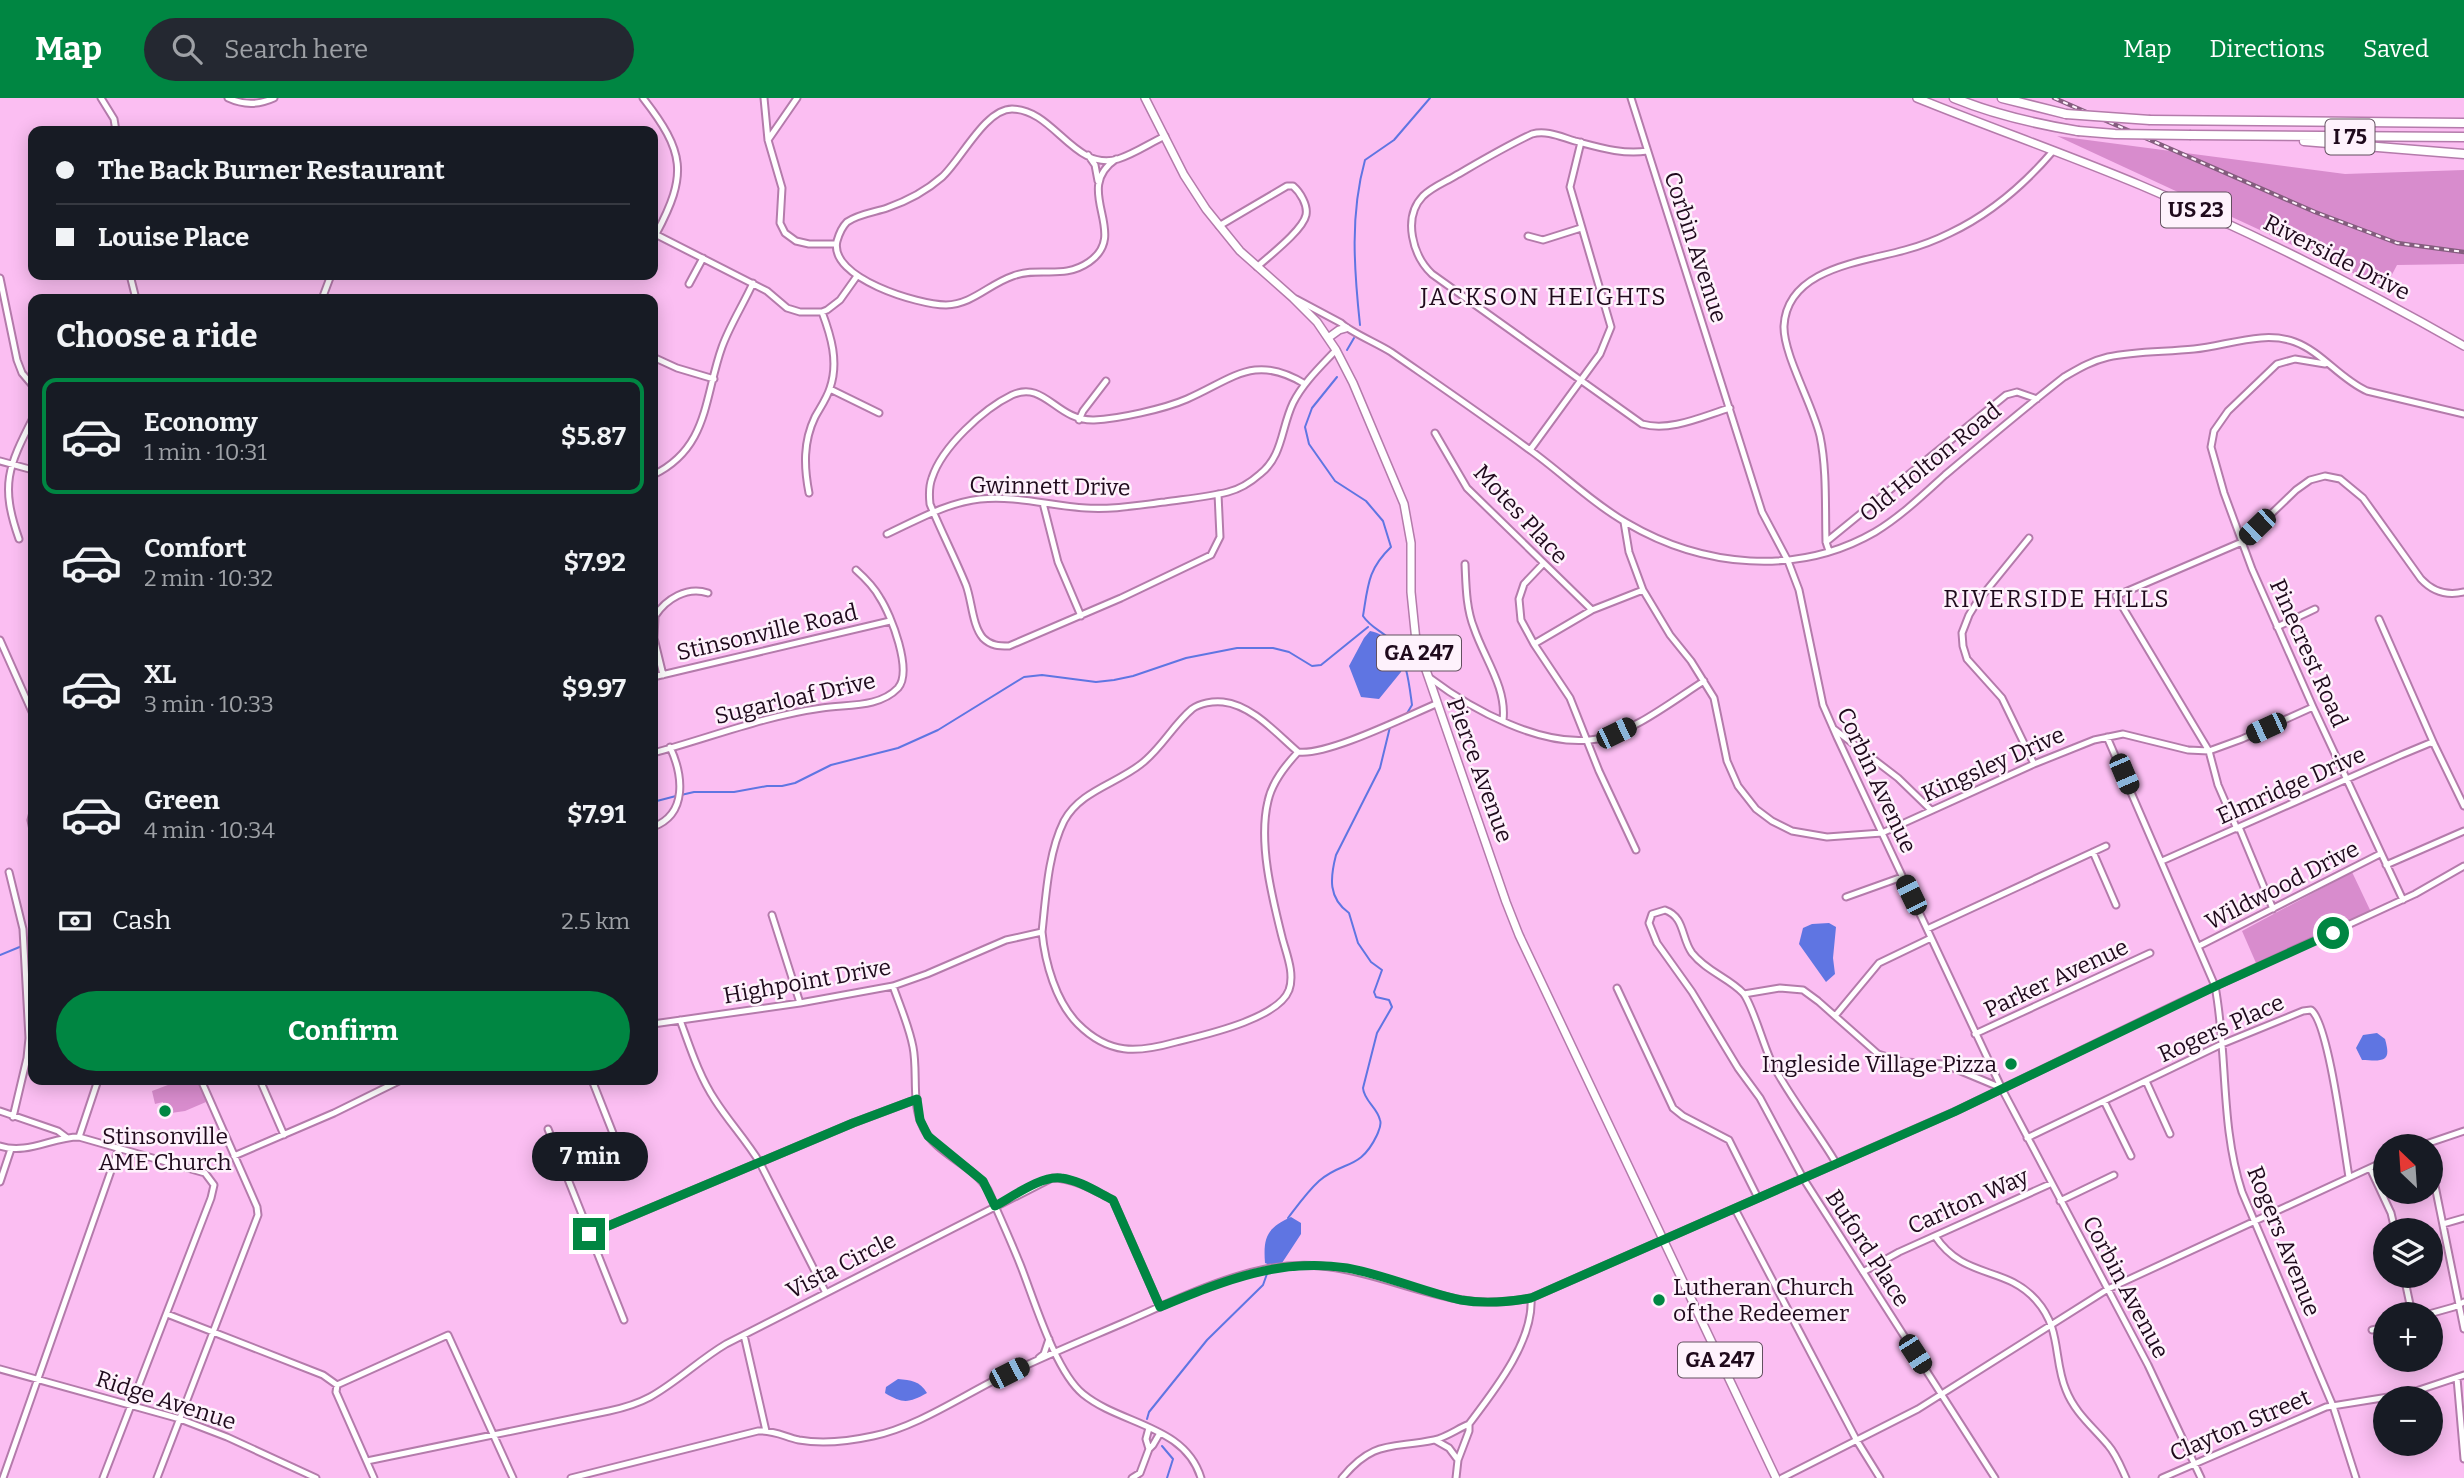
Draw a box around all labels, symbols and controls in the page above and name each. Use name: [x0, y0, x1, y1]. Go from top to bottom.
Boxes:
search box: [144, 18, 634, 81]
text: Map: [35, 29, 102, 69]
icon: search: [168, 30, 206, 68]
text: Search here: [224, 34, 368, 65]
text: Map: [2123, 35, 2172, 63]
text: Directions: [2210, 35, 2325, 63]
text: Saved: [2363, 35, 2429, 63]
road number: I 75: [2326, 120, 2374, 154]
text: The Back Burner Restaurant: [98, 155, 445, 186]
street label: Corbin Avenue: [1658, 168, 1734, 326]
road number: US 23: [2161, 192, 2231, 228]
street label: Riverside Drive: [2259, 208, 2415, 306]
text: Louise Place: [98, 222, 249, 253]
district label: JACKSON HEIGHTS: [1419, 283, 1668, 311]
text: Choose a ride: [56, 317, 257, 355]
street label: Old Holton Road: [1854, 396, 2007, 528]
icon: car: [60, 405, 123, 468]
text: Economy: [144, 407, 258, 438]
text: $5.87: [561, 421, 626, 452]
text: 1 min · 10:31: [144, 438, 267, 466]
street label: Motes Place: [1468, 458, 1574, 570]
street label: Gwinnett Drive: [969, 471, 1131, 501]
car: [2235, 505, 2280, 549]
icon: car: [60, 531, 123, 594]
text: Comfort: [144, 533, 247, 564]
text: $7.92: [564, 547, 626, 578]
text: 2 min · 10:32: [144, 564, 273, 592]
street label: Pinecrest Road: [2264, 575, 2354, 732]
district label: RIVERSIDE HILLS: [1943, 585, 2171, 613]
street label: Stinsonville Road: [674, 597, 861, 666]
road number: GA 247: [1377, 636, 1461, 670]
icon: car: [60, 657, 123, 720]
text: XL: [144, 659, 176, 690]
street label: Sugarloaf Drive: [712, 666, 878, 730]
text: $9.97: [562, 673, 626, 704]
text: 3 min · 10:33: [144, 690, 274, 718]
street label: Pierce Avenue: [1441, 694, 1519, 846]
street label: Corbin Avenue: [1831, 703, 1923, 857]
car: [2243, 710, 2290, 746]
car: [1593, 714, 1640, 752]
street label: Kingsley Drive: [1917, 720, 2069, 808]
street label: Elmridge Drive: [2212, 740, 2370, 830]
car: [2107, 751, 2142, 797]
icon: car: [60, 783, 123, 846]
text: Green: [144, 785, 220, 816]
text: $7.91: [567, 799, 626, 830]
text: 4 min · 10:34: [144, 816, 275, 844]
street label: Wildwood Drive: [2201, 834, 2363, 936]
car: [1893, 872, 1930, 918]
icon: cash: [56, 902, 94, 940]
text: Cash: [112, 905, 171, 936]
text: 2.5 km: [561, 907, 630, 935]
route start: [2317, 917, 2349, 949]
street label: Parker Avenue: [1979, 932, 2133, 1024]
street label: Highpoint Drive: [721, 952, 893, 1010]
street label: Rogers Place: [2154, 988, 2288, 1068]
button: Confirm: [56, 991, 630, 1071]
place label: Ingleside Village Pizza: [1762, 1050, 1997, 1078]
marker: Ingleside Village Pizza: [2003, 1056, 2019, 1072]
marker: Stinsonville AME Church: [157, 1103, 173, 1119]
place label: Stinsonville AME Church: [98, 1122, 232, 1176]
callout: 7 min: [531, 1132, 647, 1182]
north arrow: [2373, 1134, 2443, 1204]
map controls: [2373, 1134, 2443, 1456]
text: 7 min: [560, 1142, 620, 1170]
street label: Carlton Way: [1903, 1162, 2034, 1240]
street label: Rogers Avenue: [2241, 1162, 2327, 1320]
street label: Buford Place: [1820, 1184, 1916, 1312]
street label: Corbin Avenue: [2077, 1211, 2175, 1363]
route end: [573, 1218, 605, 1250]
button: layers: [2373, 1218, 2443, 1288]
street label: Vista Circle: [782, 1225, 900, 1305]
place label: Lutheran Church of the Redeemer: [1673, 1273, 1854, 1327]
marker: Lutheran Church of the Redeemer: [1651, 1292, 1667, 1308]
button: +: [2373, 1302, 2443, 1372]
car: [1895, 1331, 1936, 1377]
road number: GA 247: [1678, 1342, 1762, 1378]
car: [986, 1354, 1033, 1392]
street label: Ridge Avenue: [92, 1364, 240, 1436]
street label: Clayton Street: [2165, 1383, 2315, 1467]
button: −: [2373, 1386, 2443, 1456]

